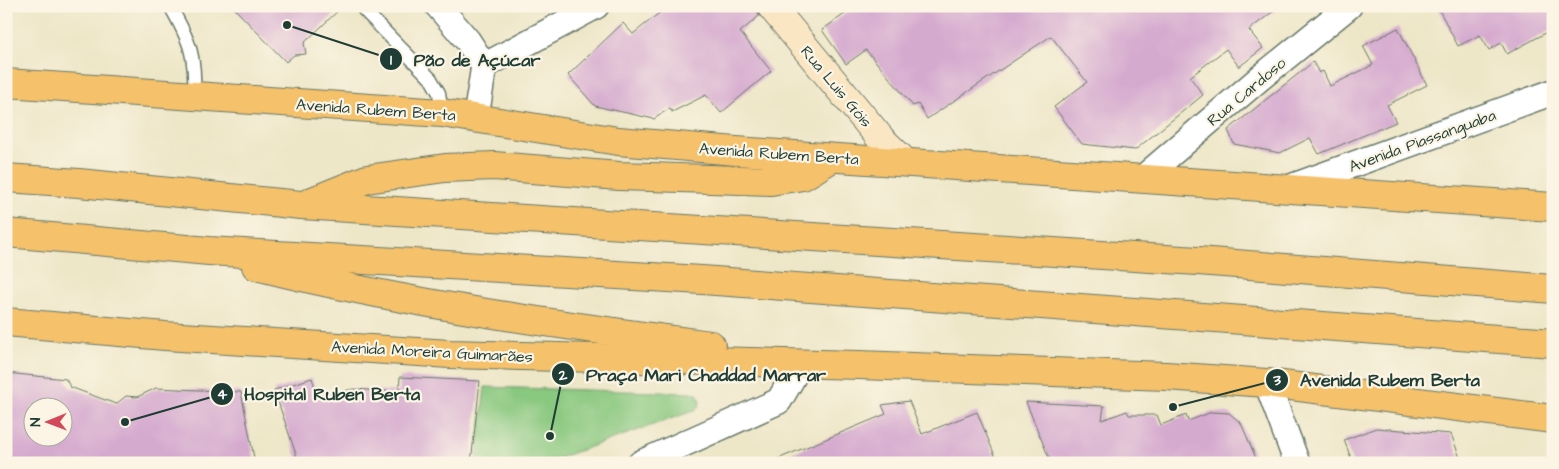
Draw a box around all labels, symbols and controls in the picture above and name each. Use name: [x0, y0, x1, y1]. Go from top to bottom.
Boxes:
street label: Rua Luis Góis: [795, 41, 877, 132]
callout: Pão de Açúcar: [379, 43, 550, 76]
text: Pão de Açúcar: [414, 48, 540, 73]
text: 1: [390, 50, 392, 71]
street label: Rua Cardoso: [1203, 52, 1291, 131]
street label: Avenida Rubem Berta: [295, 93, 456, 127]
street label: Avenida Piassanguaba: [1346, 104, 1499, 179]
street label: Avenida Rubem Berta: [698, 137, 859, 171]
street label: Avenida Moreira Guimarães: [331, 336, 533, 368]
callout: Praça Mari Chaddad Marrar: [551, 358, 836, 391]
text: Praça Mari Chaddad Marrar: [586, 363, 826, 388]
callout: Avenida Rubem Berta: [1265, 364, 1490, 397]
text: 2: [558, 365, 568, 386]
text: Avenida Rubem Berta: [1300, 368, 1481, 393]
text: 3: [1272, 370, 1281, 391]
callout: Hospital Ruben Berta: [209, 377, 431, 410]
text: Hospital Ruben Berta: [244, 382, 421, 407]
text: 4: [217, 384, 228, 405]
north arrow: [22, 396, 72, 446]
text: N: [26, 417, 46, 427]

